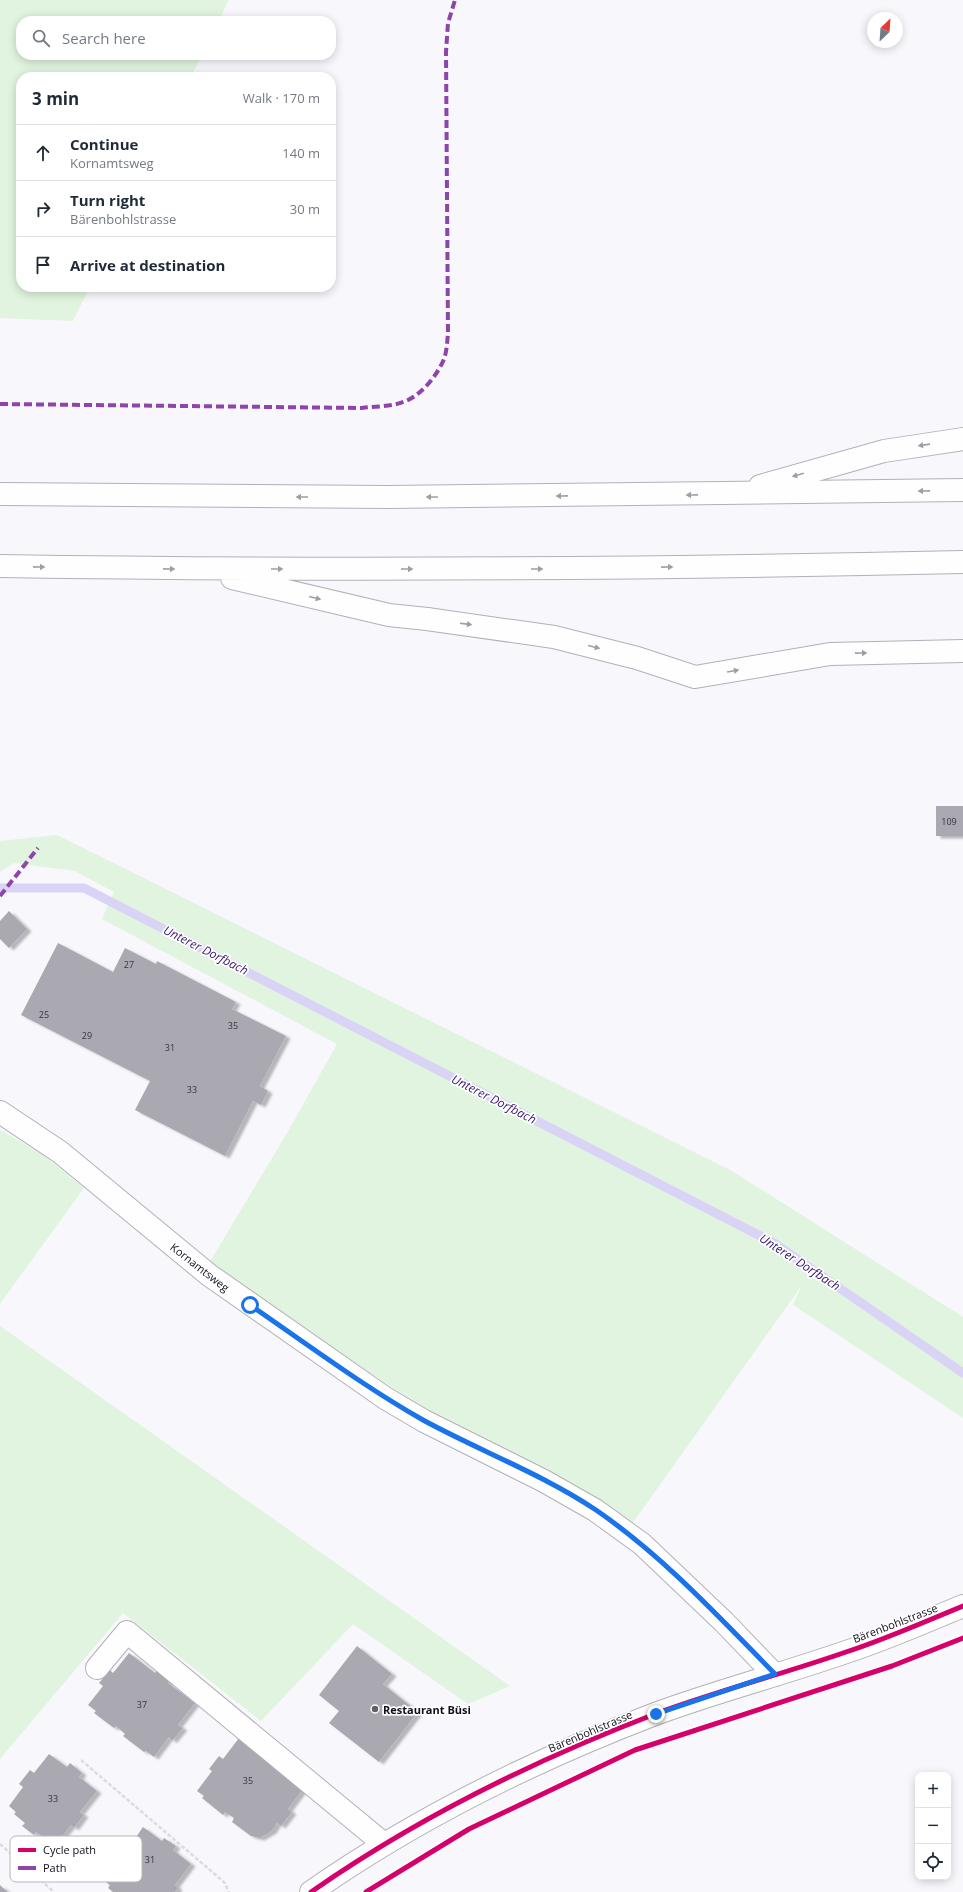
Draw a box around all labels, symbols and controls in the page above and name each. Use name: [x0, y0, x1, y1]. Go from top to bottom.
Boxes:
north arrow: [867, 12, 903, 48]
search box: [16, 16, 336, 60]
icon: search: [30, 27, 52, 49]
text: Search here: [62, 28, 146, 48]
text: 3 min: [32, 87, 79, 110]
text: Walk · 170 m: [243, 89, 320, 107]
text: Continue: [70, 134, 138, 154]
icon: ahead: [32, 142, 54, 164]
text: 140 m: [282, 144, 320, 162]
text: Kornamtsweg: [70, 154, 154, 172]
text: Turn right: [70, 190, 145, 210]
icon: right: [32, 198, 54, 220]
text: 30 m: [290, 200, 320, 218]
text: Bärenbohlstrasse: [70, 210, 176, 228]
icon: arrive: [32, 254, 54, 276]
text: Arrive at destination: [70, 255, 225, 275]
one-way arrow: [918, 442, 930, 448]
one-way arrow: [792, 472, 804, 478]
one-way arrow: [917, 488, 930, 494]
one-way arrow: [685, 492, 698, 498]
one-way arrow: [555, 493, 568, 499]
one-way arrow: [295, 494, 308, 500]
one-way arrow: [425, 494, 438, 500]
one-way arrow: [33, 564, 46, 570]
one-way arrow: [661, 564, 674, 570]
one-way arrow: [163, 565, 175, 572]
one-way arrow: [271, 566, 284, 572]
one-way arrow: [401, 566, 414, 572]
one-way arrow: [531, 566, 544, 572]
one-way arrow: [309, 595, 322, 601]
one-way arrow: [460, 621, 472, 627]
one-way arrow: [588, 644, 600, 650]
one-way arrow: [855, 650, 868, 656]
one-way arrow: [727, 667, 739, 673]
house number: 109: [941, 815, 957, 828]
water label: Unterer Dorfbach: [161, 921, 251, 979]
house number: 27: [124, 958, 134, 971]
house number: 25: [39, 1008, 49, 1021]
house number: 35: [228, 1019, 238, 1032]
house number: 29: [82, 1029, 92, 1042]
house number: 31: [165, 1041, 175, 1054]
water label: Unterer Dorfbach: [449, 1070, 539, 1128]
house number: 33: [187, 1083, 197, 1096]
water label: Unterer Dorfbach: [756, 1230, 844, 1294]
street label: Kornamtsweg: [168, 1239, 233, 1295]
route start: [241, 1296, 259, 1314]
street label: Bärenbohlstrasse: [850, 1600, 940, 1646]
house number: 37: [137, 1698, 147, 1711]
place label: Restaurant Büsi: [383, 1702, 471, 1717]
marker: Restaurant Büsi: [370, 1704, 380, 1714]
route end: [647, 1705, 665, 1723]
street label: Bärenbohlstrasse: [546, 1707, 634, 1755]
map controls: [915, 1772, 951, 1880]
button: +: [915, 1772, 951, 1808]
house number: 35: [243, 1774, 253, 1787]
house number: 33: [48, 1792, 58, 1805]
button: −: [915, 1808, 951, 1844]
legend: [10, 1836, 142, 1882]
text: Cycle path: [43, 1842, 96, 1857]
button: locate: [915, 1844, 951, 1880]
house number: 31: [145, 1853, 155, 1866]
text: Path: [43, 1860, 66, 1875]

